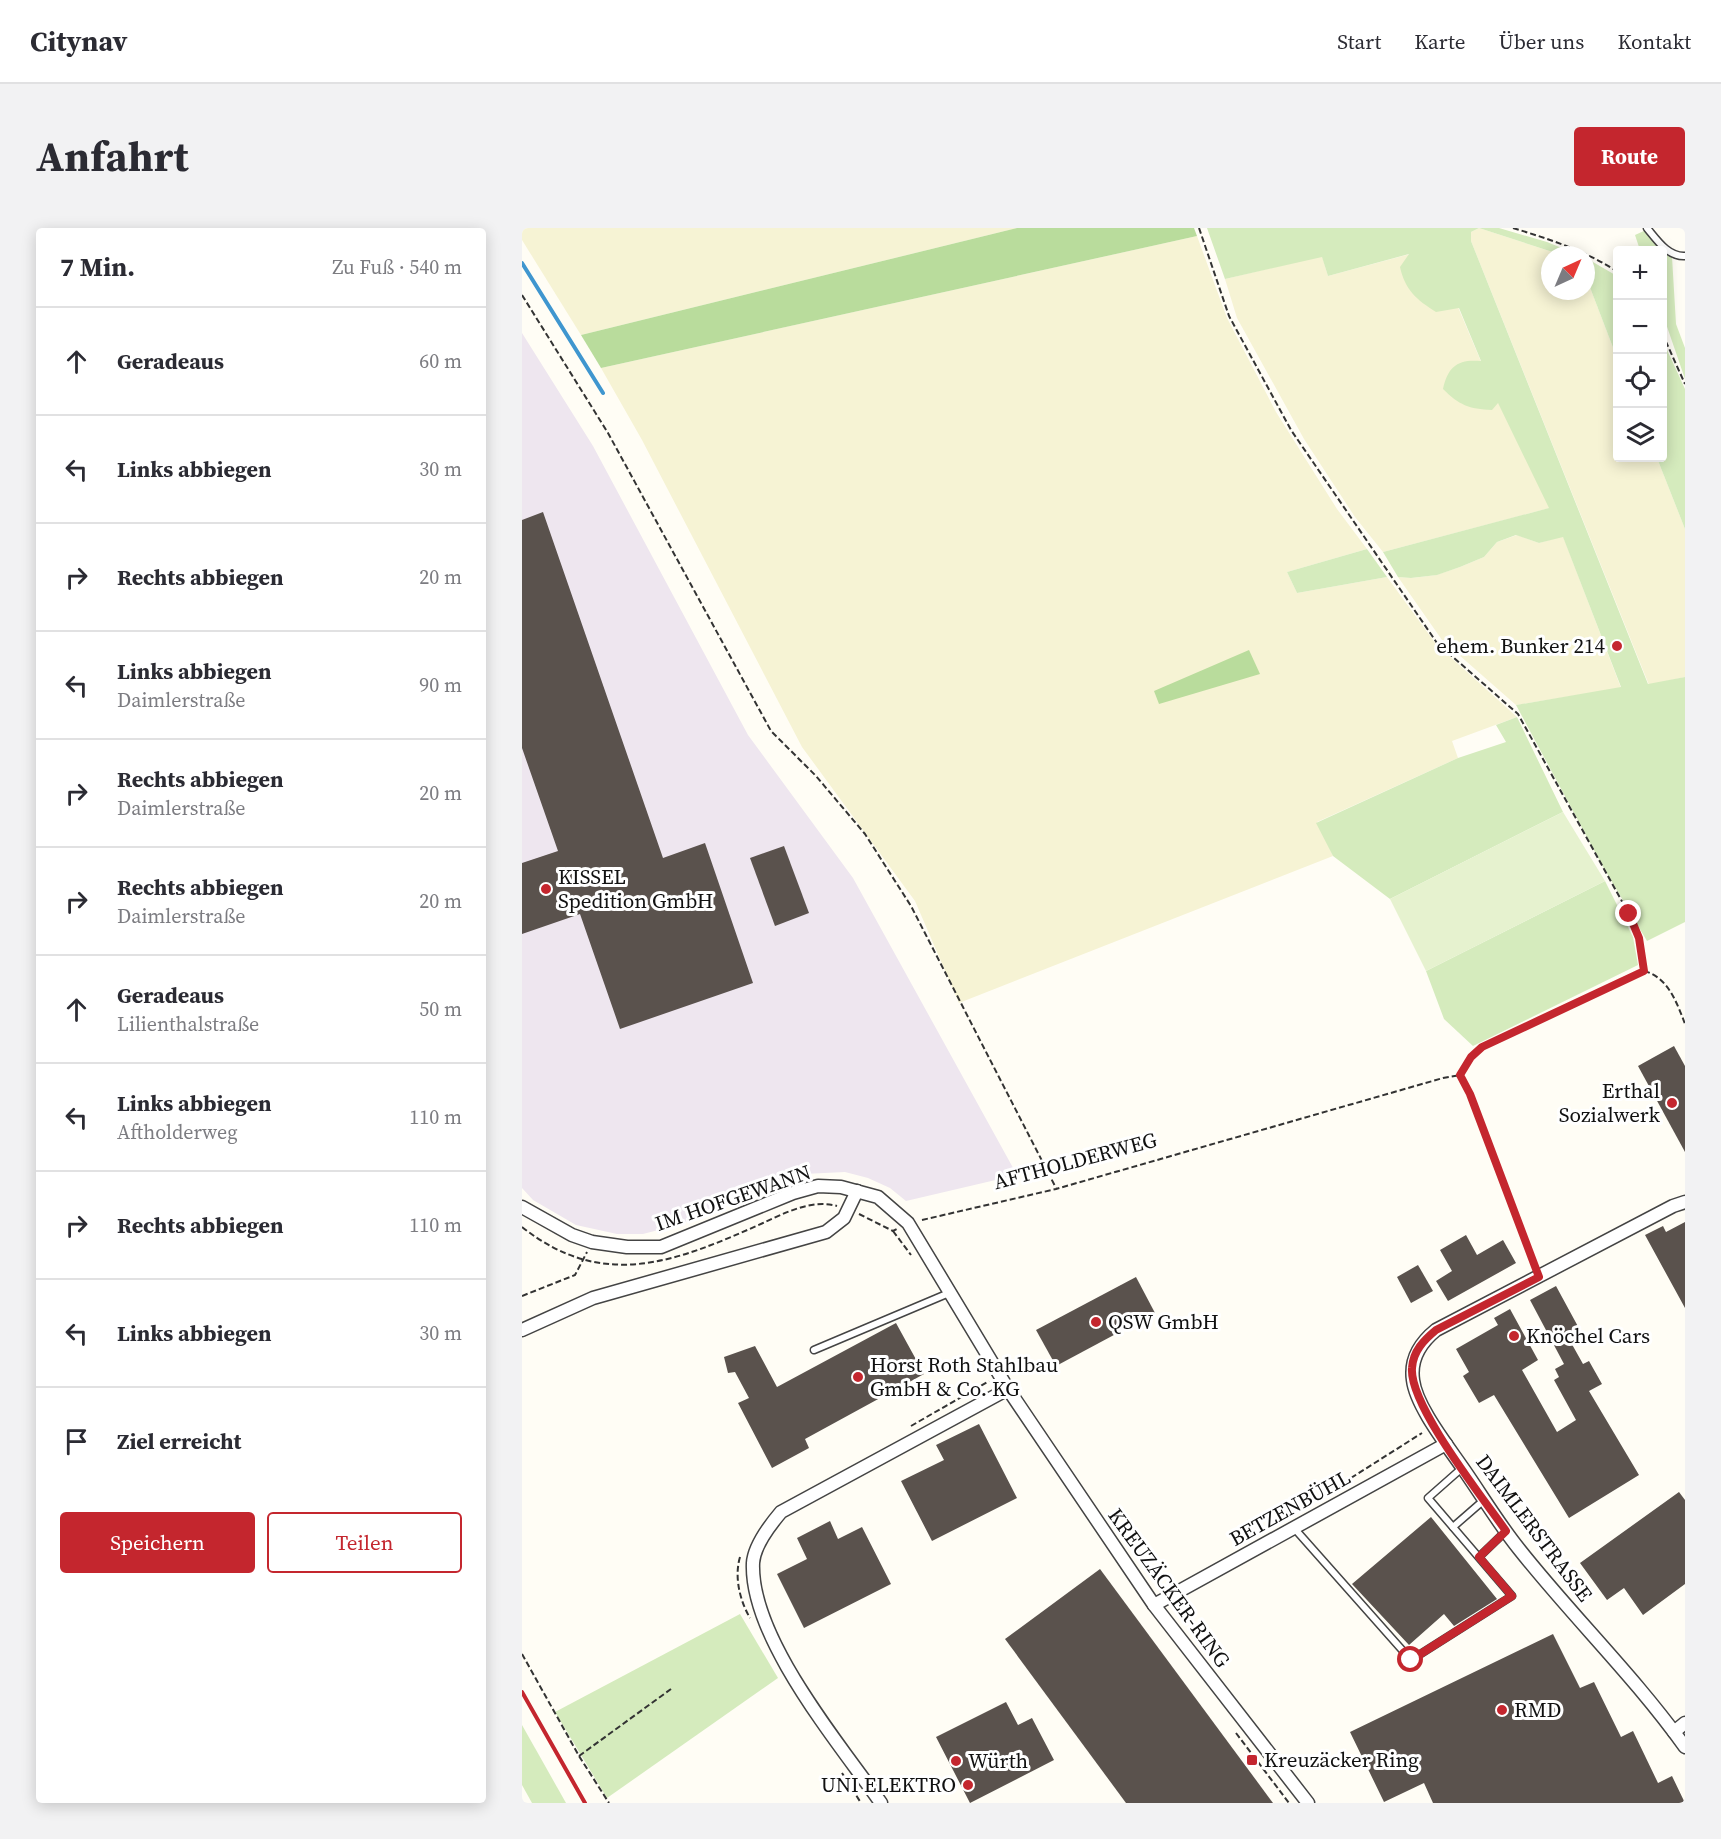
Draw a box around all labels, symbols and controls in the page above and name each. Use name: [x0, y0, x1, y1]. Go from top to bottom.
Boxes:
text: Citynav: [30, 22, 127, 60]
text: Start: [1337, 27, 1381, 56]
text: Karte: [1414, 27, 1465, 56]
text: Über uns: [1498, 27, 1584, 56]
text: Kontakt: [1617, 27, 1691, 56]
text: Anfahrt: [36, 127, 188, 185]
button: Route: [1574, 127, 1685, 186]
north arrow: [1541, 246, 1595, 300]
map controls: [1613, 246, 1667, 462]
button: +: [1613, 246, 1667, 300]
text: 7 Min.: [60, 249, 135, 285]
text: Zu Fuß · 540 m: [332, 253, 462, 281]
button: −: [1613, 300, 1667, 354]
icon: ahead: [60, 345, 93, 378]
text: Geradeaus: [117, 346, 224, 376]
text: 60 m: [419, 347, 462, 375]
button: locate: [1613, 354, 1667, 408]
button: layers: [1613, 408, 1667, 462]
icon: left: [60, 453, 93, 486]
text: Links abbiegen: [117, 454, 272, 484]
text: 30 m: [419, 455, 462, 483]
icon: right: [60, 561, 93, 594]
text: Rechts abbiegen: [117, 562, 284, 592]
text: 20 m: [419, 563, 462, 591]
place label: ehem. Bunker 214: [1436, 631, 1605, 660]
marker: ehem. Bunker 214: [1610, 639, 1624, 653]
text: Links abbiegen: [117, 656, 272, 686]
icon: left: [60, 669, 93, 702]
text: 90 m: [419, 671, 462, 699]
text: Daimlerstraße: [117, 686, 245, 714]
text: Rechts abbiegen: [117, 764, 284, 794]
icon: right: [60, 777, 93, 810]
text: 20 m: [419, 779, 462, 807]
text: Daimlerstraße: [117, 794, 245, 822]
place label: KISSEL Spedition GmbH: [558, 862, 713, 915]
text: Rechts abbiegen: [117, 872, 284, 902]
marker: KISSEL Spedition GmbH: [539, 882, 553, 896]
icon: right: [60, 885, 93, 918]
text: 20 m: [419, 887, 462, 915]
route end: [1615, 900, 1641, 926]
text: Daimlerstraße: [117, 902, 245, 930]
text: Geradeaus: [117, 980, 224, 1010]
icon: ahead: [60, 993, 93, 1026]
text: 50 m: [419, 995, 462, 1023]
text: Lilienthalstraße: [117, 1010, 259, 1038]
place label: Erthal Sozialwerk: [1559, 1076, 1661, 1129]
text: Links abbiegen: [117, 1088, 272, 1118]
marker: Erthal Sozialwerk: [1665, 1096, 1679, 1110]
icon: left: [60, 1101, 93, 1134]
text: 110 m: [409, 1103, 462, 1131]
text: Aftholderweg: [117, 1118, 238, 1146]
street label: AFTHOLDERWEG: [990, 1125, 1160, 1196]
street label: IM HOFGEWANN: [651, 1157, 815, 1238]
icon: right: [60, 1209, 93, 1242]
text: Rechts abbiegen: [117, 1210, 284, 1240]
text: 110 m: [409, 1211, 462, 1239]
place label: QSW GmbH: [1108, 1307, 1219, 1336]
marker: QSW GmbH: [1089, 1315, 1103, 1329]
icon: left: [60, 1317, 93, 1350]
text: Links abbiegen: [117, 1318, 272, 1348]
text: 30 m: [419, 1319, 462, 1347]
place label: Knöchel Cars: [1526, 1321, 1650, 1350]
marker: Knöchel Cars: [1507, 1329, 1521, 1343]
place label: Horst Roth Stahlbau GmbH & Co. KG: [870, 1350, 1058, 1403]
marker: Horst Roth Stahlbau GmbH & Co. KG: [851, 1370, 865, 1384]
icon: arrive: [60, 1425, 93, 1458]
text: Ziel erreicht: [117, 1426, 241, 1456]
street label: DAIMLERSTRASSE: [1469, 1448, 1599, 1607]
street label: BETZENBÜHL: [1224, 1462, 1355, 1553]
street label: KREUZÄCKER-RING: [1102, 1502, 1237, 1673]
button: Speichern: [60, 1512, 255, 1573]
button: Teilen: [267, 1512, 462, 1573]
route start: [1397, 1646, 1423, 1672]
place label: RMD: [1514, 1695, 1562, 1724]
marker: RMD: [1495, 1703, 1509, 1717]
place label: Kreuzäcker Ring: [1264, 1745, 1419, 1774]
place label: Würth: [968, 1746, 1028, 1775]
marker: Kreuzäcker Ring: [1245, 1753, 1259, 1767]
marker: Würth: [949, 1754, 963, 1768]
place label: UNI ELEKTRO: [821, 1770, 956, 1799]
marker: UNI ELEKTRO: [961, 1778, 975, 1792]

